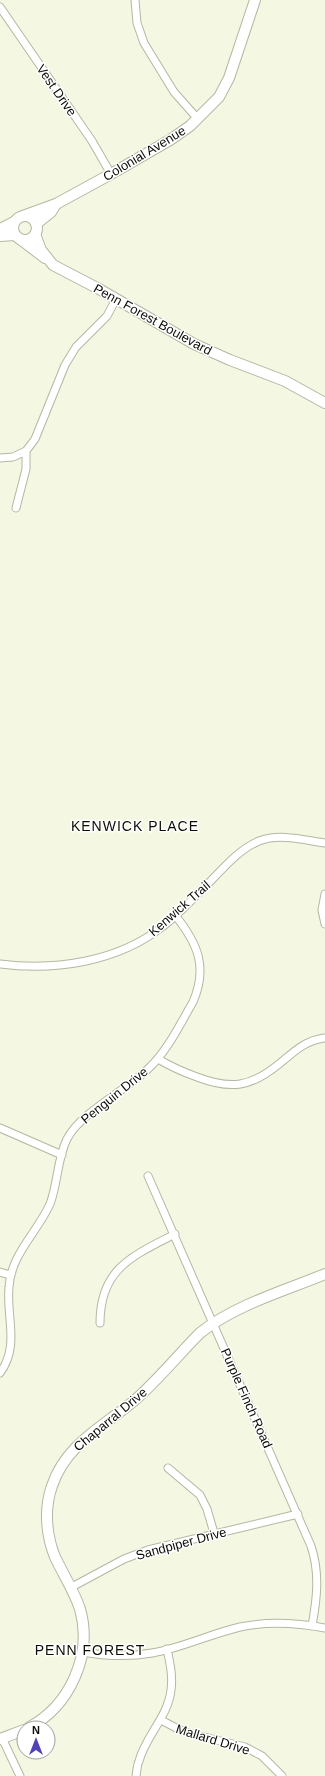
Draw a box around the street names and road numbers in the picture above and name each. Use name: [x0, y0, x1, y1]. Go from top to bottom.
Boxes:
street label: Vest Drive: [33, 62, 80, 119]
street label: Colonial Avenue: [100, 123, 188, 184]
street label: Penn Forest Boulevard: [91, 281, 215, 358]
street label: Kenwick Trail: [146, 878, 213, 939]
street label: Penguin Drive: [78, 1064, 151, 1127]
street label: Purple Finch Road: [218, 1346, 275, 1450]
street label: Chaparral Drive: [71, 1384, 150, 1454]
street label: Sandpiper Drive: [134, 1524, 228, 1563]
street label: Mallard Drive: [174, 1721, 252, 1758]

